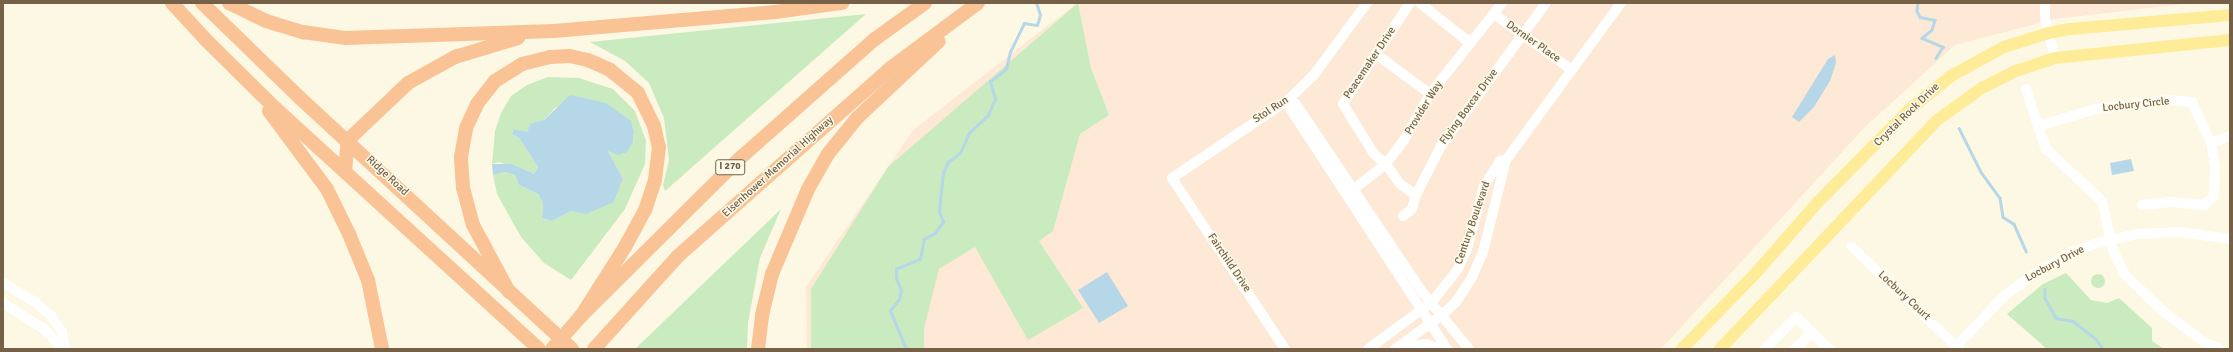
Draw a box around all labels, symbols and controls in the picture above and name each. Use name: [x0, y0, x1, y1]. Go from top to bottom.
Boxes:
street label: Dornier Place: [1503, 18, 1563, 66]
street label: Peacemaker Drive: [1341, 25, 1399, 101]
street label: Flying Boxcar Drive: [1437, 67, 1501, 147]
street label: Provider Way: [1402, 79, 1446, 137]
street label: Crystal Rock Drive: [1872, 80, 1942, 150]
street label: Stol Run: [1251, 94, 1291, 126]
street label: Locbury Circle: [2102, 95, 2170, 115]
street label: Eisenhower Memorial Highway: [720, 114, 836, 220]
street label: Ridge Road: [363, 153, 411, 199]
road number: I 270: [715, 159, 745, 175]
street label: Century Boulevard: [1453, 180, 1493, 266]
street label: Fairchild Drive: [1205, 231, 1253, 295]
street label: Locbury Drive: [2023, 243, 2087, 285]
street label: Locbury Court: [1875, 268, 1933, 324]

